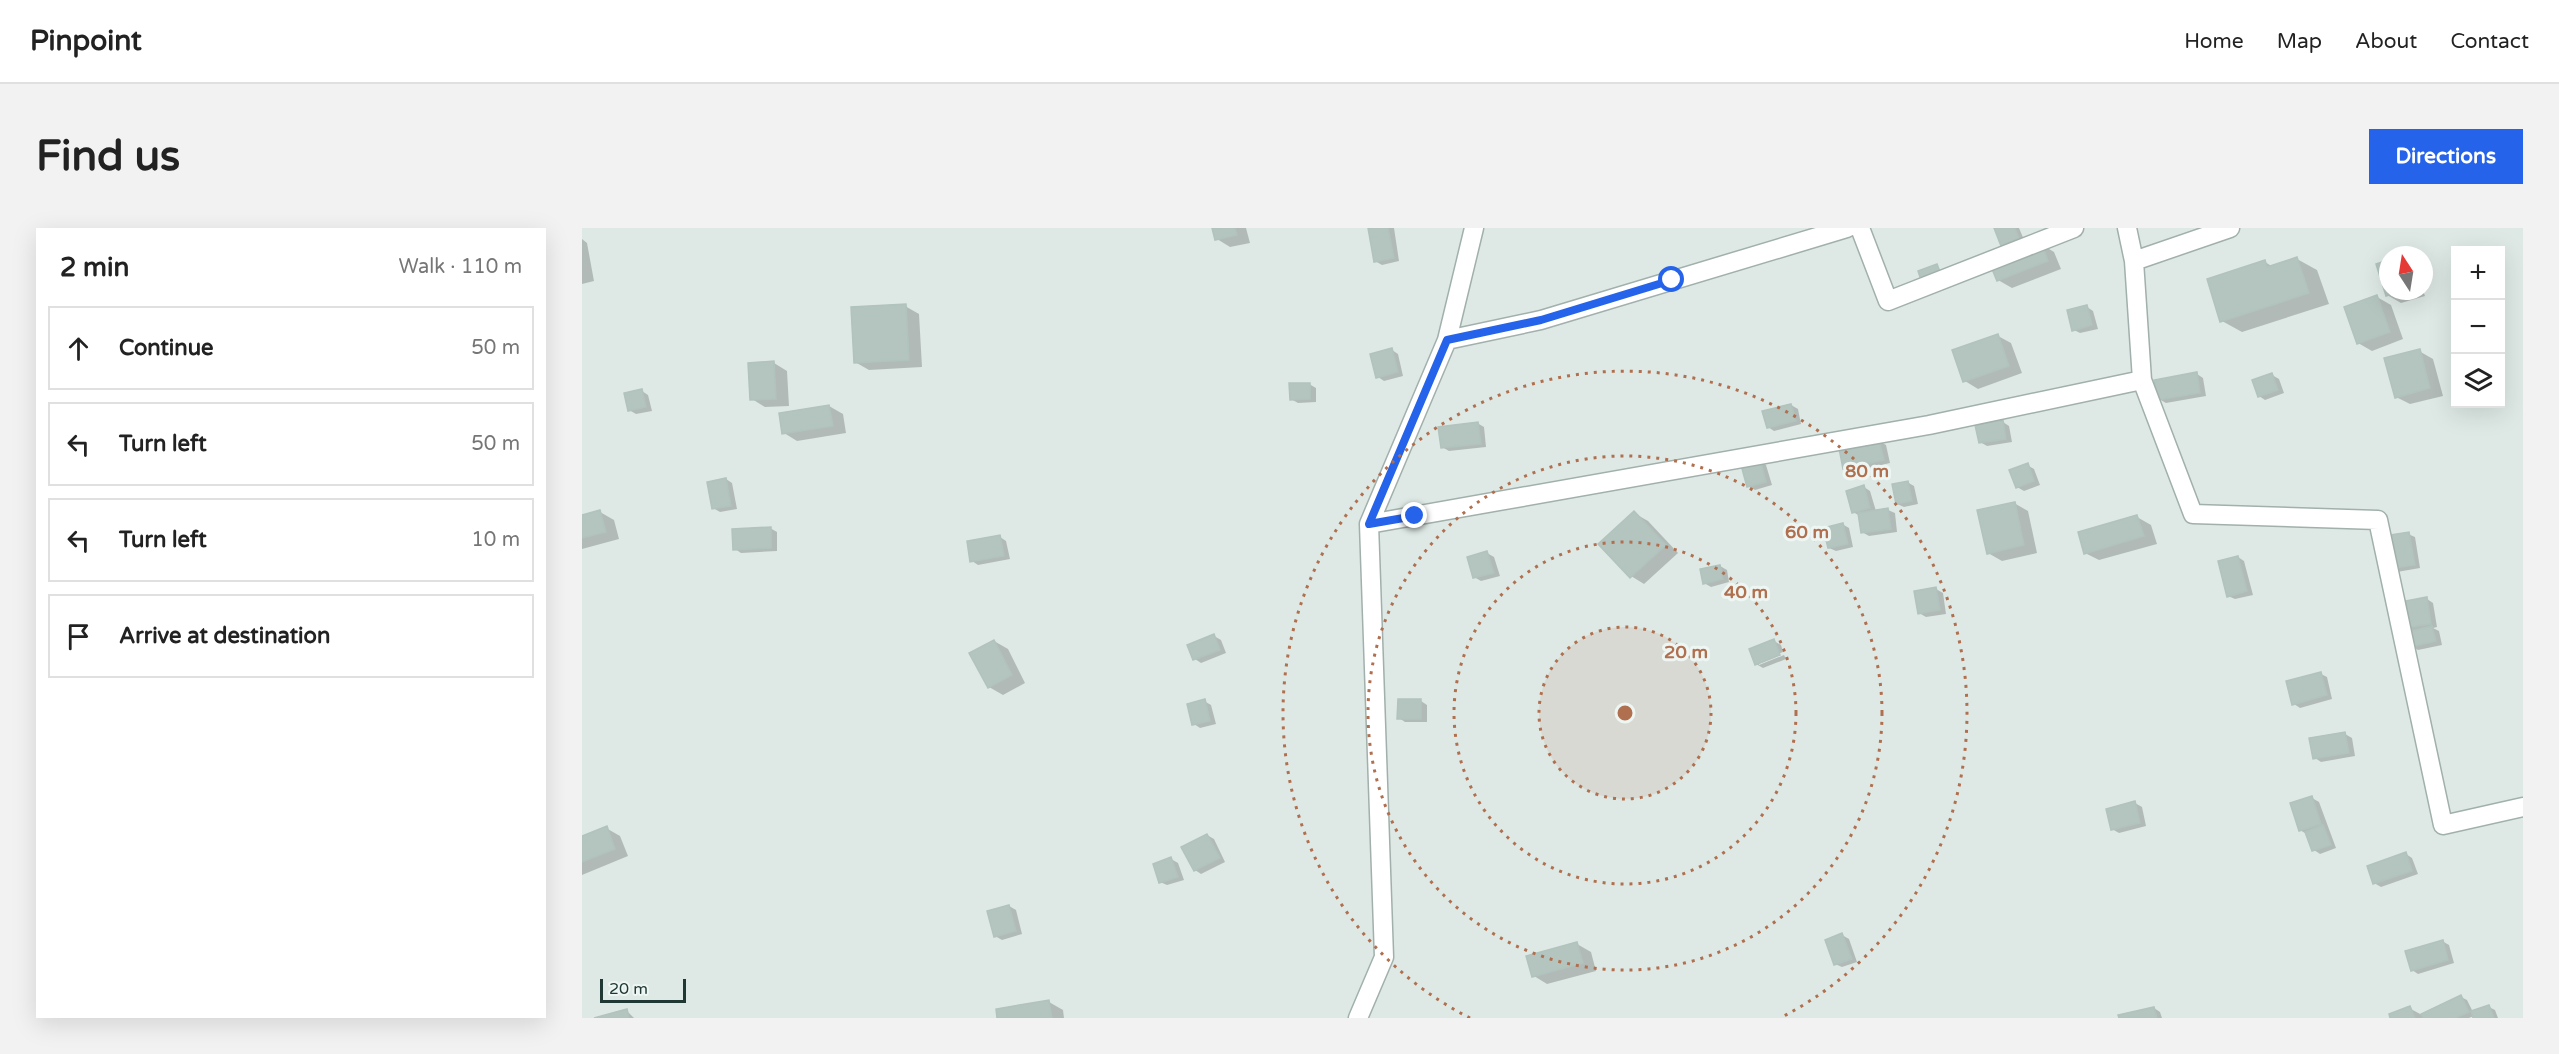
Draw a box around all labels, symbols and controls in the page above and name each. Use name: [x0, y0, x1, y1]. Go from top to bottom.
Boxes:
text: Pinpoint: [30, 24, 142, 58]
text: Home: [2184, 29, 2244, 54]
text: Map: [2277, 29, 2322, 54]
text: About: [2355, 29, 2417, 54]
text: Contact: [2450, 29, 2529, 54]
button: Directions: [2369, 129, 2523, 184]
text: Find us: [36, 131, 180, 182]
north arrow: [2379, 246, 2433, 300]
map controls: [2451, 246, 2505, 408]
button: +: [2451, 246, 2505, 300]
text: 2 min: [60, 252, 129, 283]
text: Walk · 110 m: [399, 255, 522, 279]
route start: [1658, 266, 1684, 292]
button: −: [2451, 300, 2505, 354]
icon: ahead: [62, 332, 95, 365]
text: Continue: [119, 335, 214, 361]
text: 50 m: [471, 336, 520, 360]
button: layers: [2451, 354, 2505, 408]
icon: left: [62, 428, 95, 461]
text: Turn left: [119, 431, 207, 457]
text: 50 m: [471, 432, 520, 456]
text: 80 m: [1845, 460, 1889, 482]
route end: [1401, 502, 1427, 528]
text: 60 m: [1785, 521, 1829, 543]
icon: left: [62, 524, 95, 557]
text: Turn left: [119, 527, 207, 553]
text: 10 m: [471, 528, 520, 552]
text: 40 m: [1724, 581, 1768, 603]
icon: arrive: [62, 620, 95, 653]
text: Arrive at destination: [119, 623, 330, 649]
text: 20 m: [1664, 641, 1708, 663]
centre of rings: [1615, 703, 1635, 723]
scale bar: [600, 976, 686, 1004]
text: 20 m: [609, 979, 648, 999]

